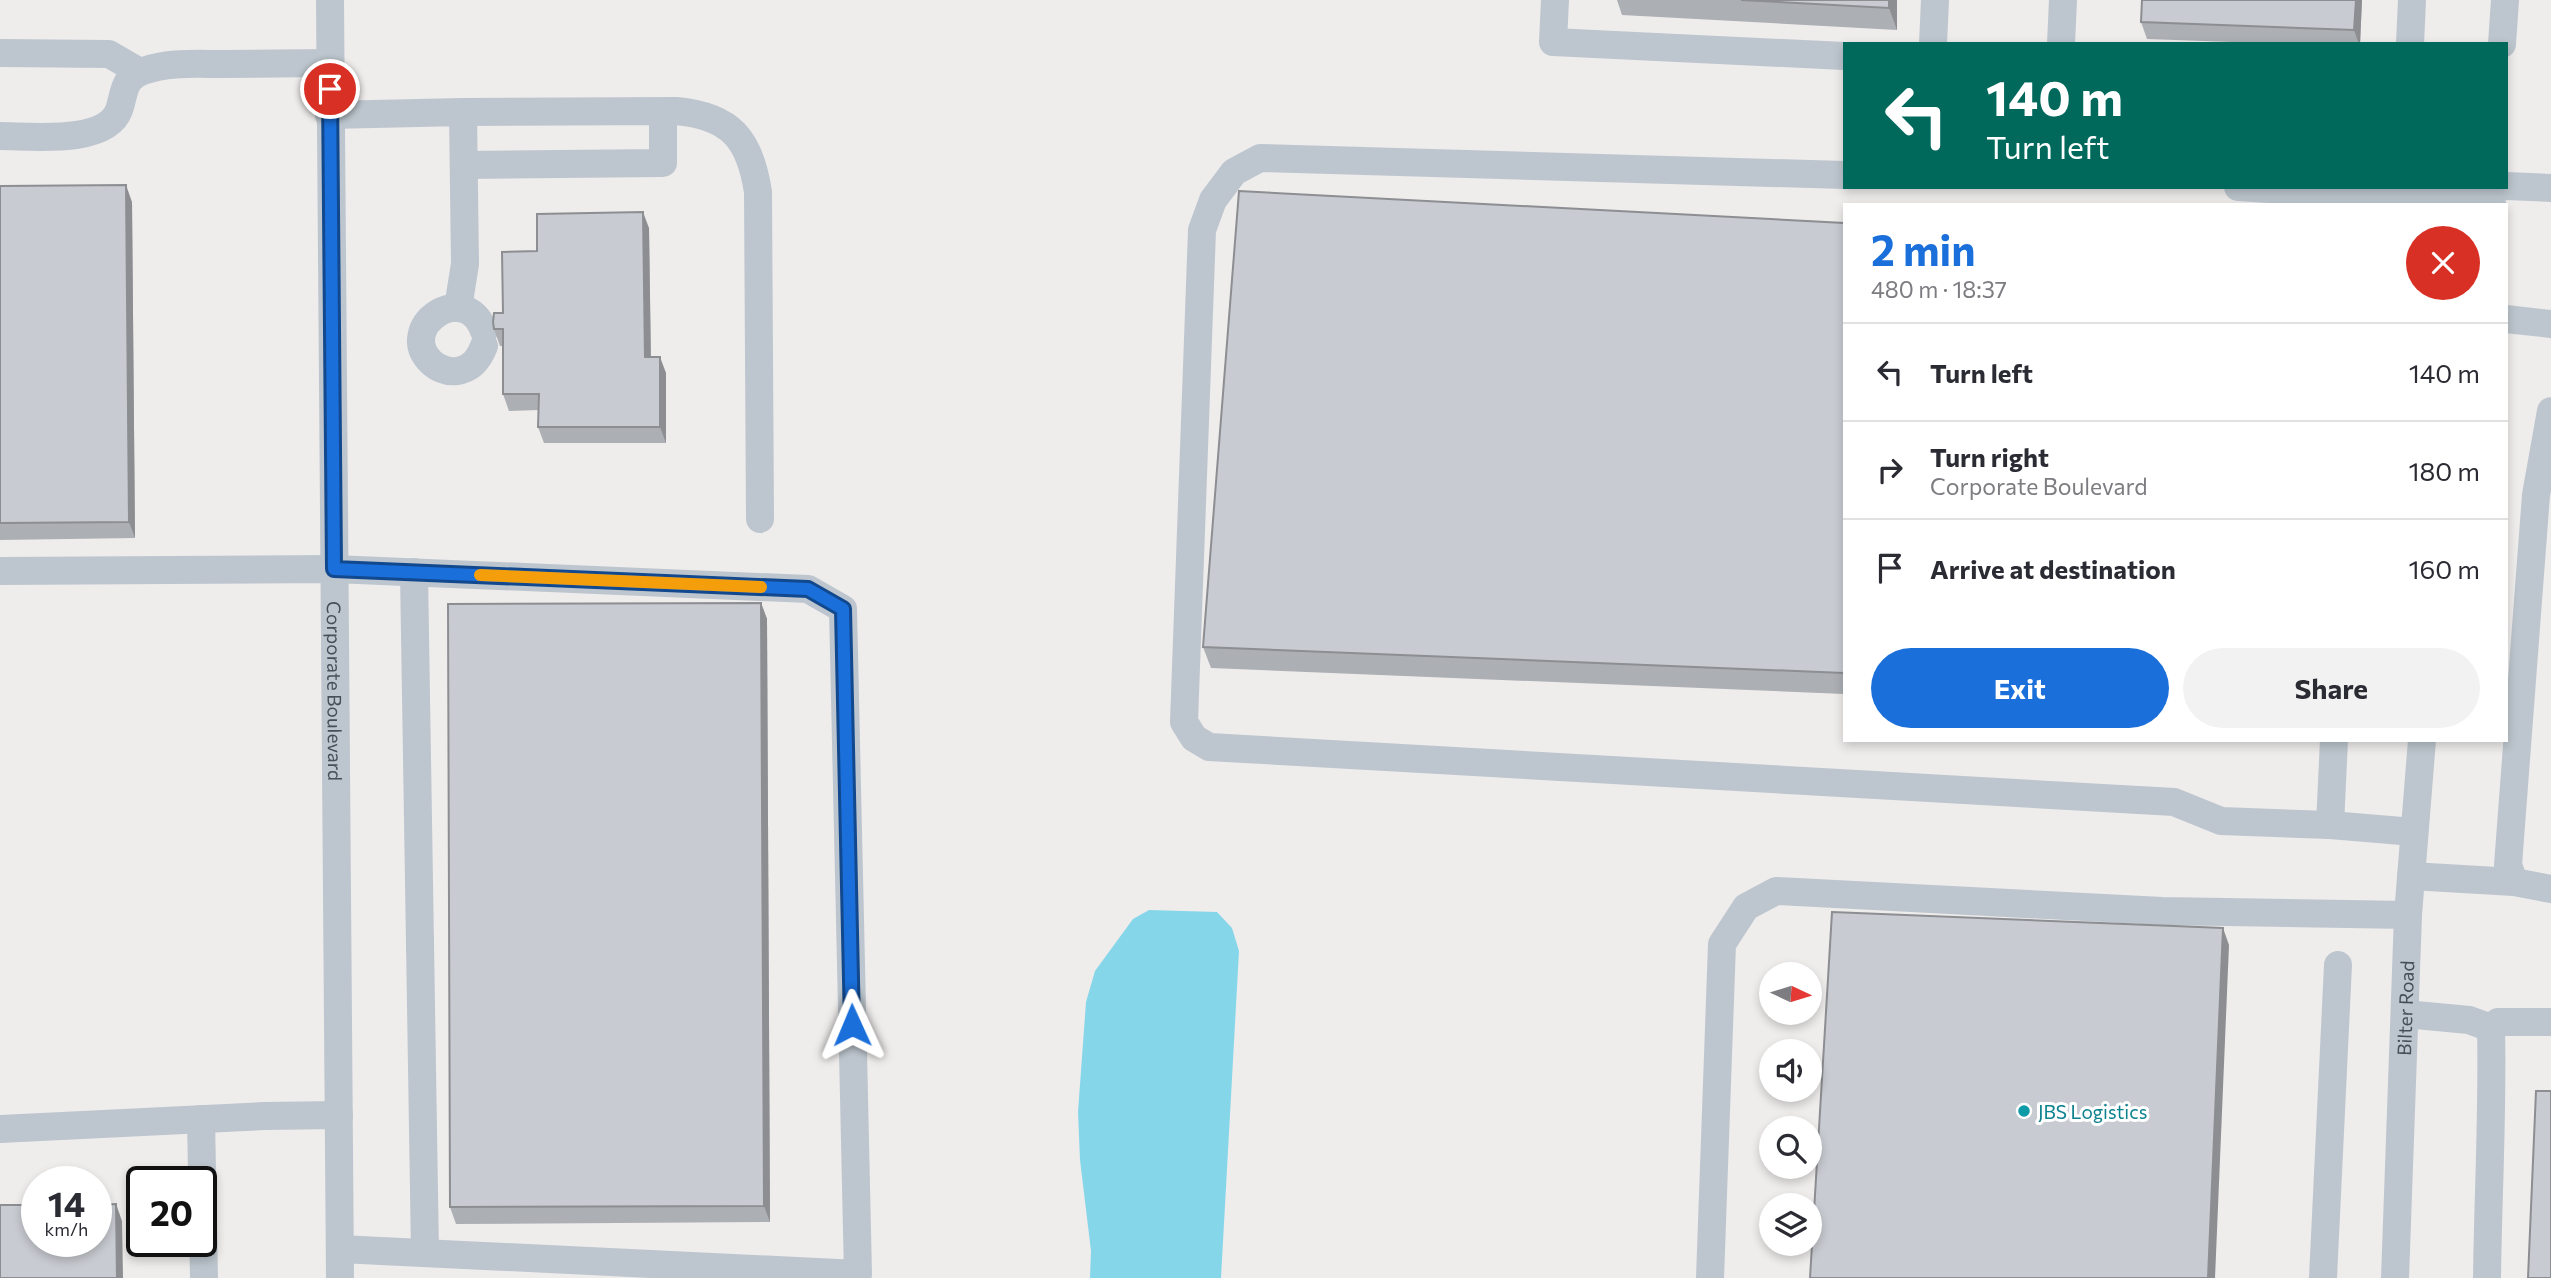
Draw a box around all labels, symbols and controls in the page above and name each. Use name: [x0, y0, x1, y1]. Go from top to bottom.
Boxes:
pin: [300, 59, 360, 119]
text: 140 m: [1986, 66, 2123, 126]
icon: arrive: [311, 70, 349, 108]
icon: left: [1871, 70, 1962, 161]
text: Turn left: [1986, 126, 2110, 166]
text: 2 min: [1871, 223, 1976, 275]
button: close: [2406, 226, 2480, 300]
text: 480 m · 18:37: [1871, 275, 2007, 303]
icon: left: [1871, 353, 1909, 391]
text: Turn left: [1930, 357, 2033, 388]
text: 140 m: [2409, 357, 2480, 388]
text: Turn right: [1930, 441, 2049, 472]
icon: right: [1871, 451, 1909, 489]
text: 180 m: [2408, 455, 2480, 486]
text: Corporate Boulevard: [1930, 472, 2148, 500]
icon: arrive: [1871, 549, 1909, 587]
text: Arrive at destination: [1930, 553, 2176, 584]
text: 160 m: [2408, 553, 2480, 584]
street label: Corporate Boulevard: [323, 601, 348, 781]
button: Exit: [1871, 648, 2169, 728]
button: Share: [2183, 648, 2480, 728]
street label: Bilter Road: [2391, 960, 2418, 1056]
north arrow: [1759, 962, 1822, 1026]
map controls: [1759, 962, 1822, 1256]
position arrow: [815, 988, 889, 1062]
button: sound: [1759, 1039, 1822, 1102]
place label: JBS Logistics: [2038, 1100, 2147, 1123]
marker: JBS Logistics: [2016, 1103, 2032, 1119]
button: search: [1759, 1116, 1822, 1179]
speed limit sign: 20: [126, 1166, 217, 1257]
text: 14: [48, 1181, 85, 1224]
button: layers: [1759, 1193, 1822, 1256]
text: km/h: [45, 1218, 88, 1240]

